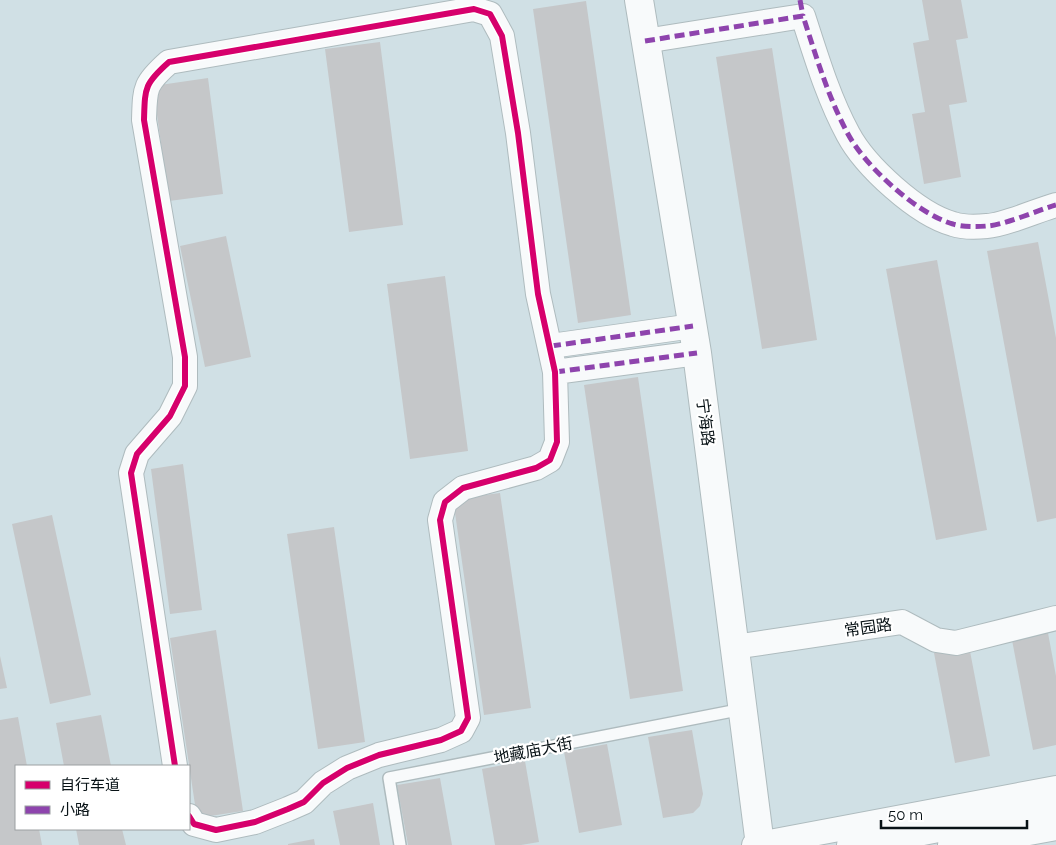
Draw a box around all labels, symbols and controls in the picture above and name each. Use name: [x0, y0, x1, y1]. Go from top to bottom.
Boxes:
street label: 宁海路: [693, 397, 718, 447]
street label: 常园路: [843, 615, 893, 640]
street label: 地藏庙大街: [492, 734, 574, 767]
legend: [15, 765, 190, 830]
text: 自行车道: [60, 776, 120, 794]
scale bar: [881, 798, 1027, 830]
text: 小路: [60, 801, 90, 819]
text: 50 m: [888, 806, 923, 824]

